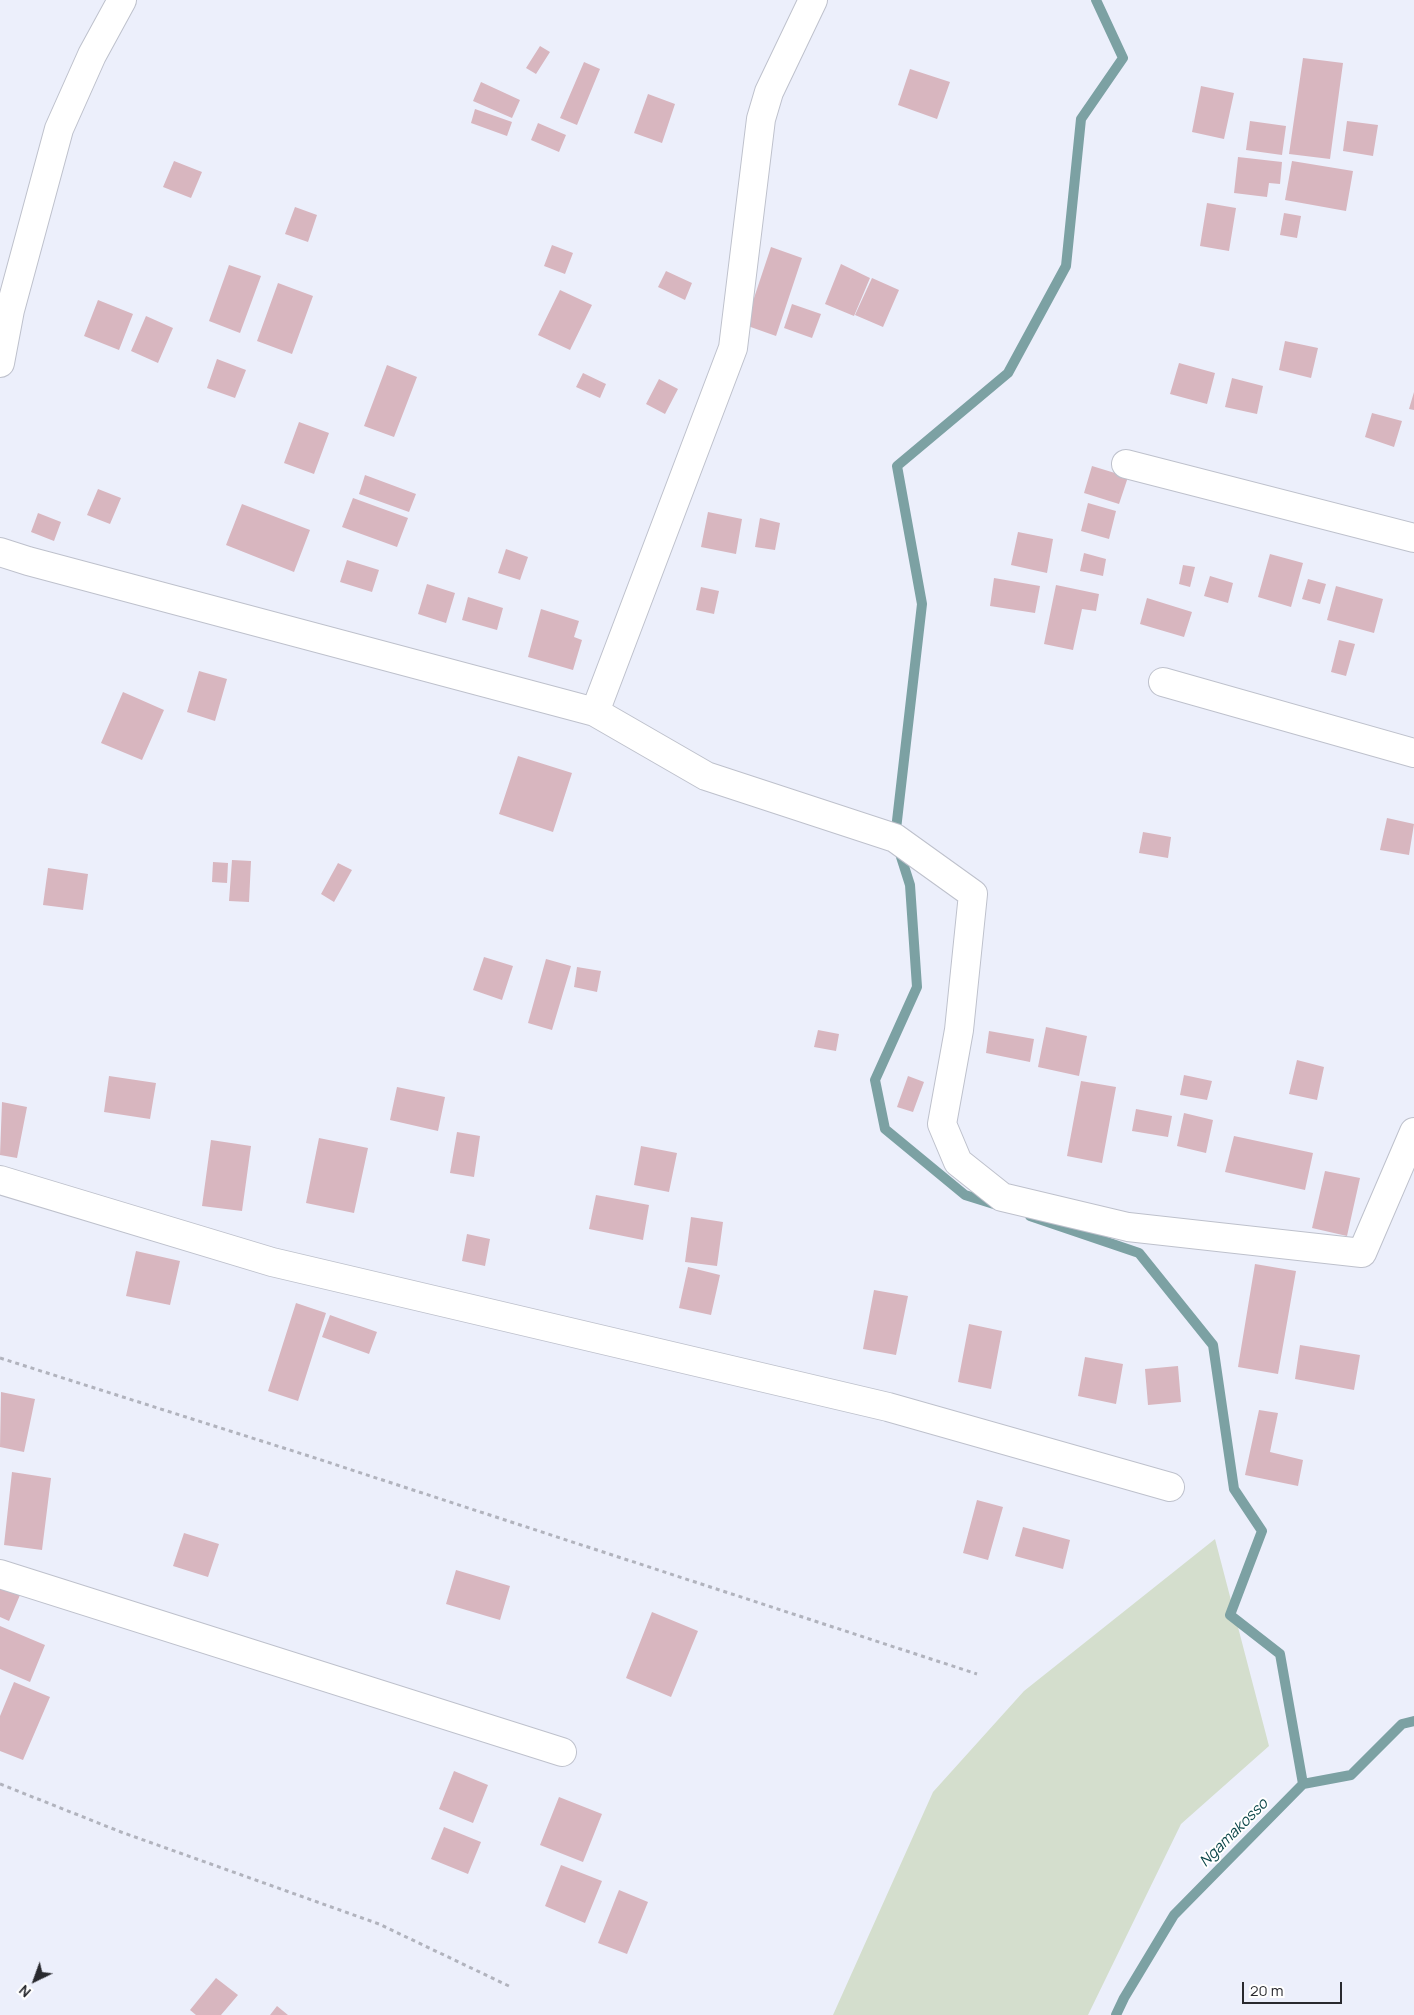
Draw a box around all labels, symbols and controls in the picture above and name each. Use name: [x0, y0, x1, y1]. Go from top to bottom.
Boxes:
water label: Ngamakosso: [1196, 1795, 1272, 1871]
north arrow: [10, 1955, 60, 2005]
scale bar: [1244, 1972, 1344, 2004]
text: 20 m: [1250, 1980, 1283, 2001]
text: N: [15, 1981, 35, 2002]

